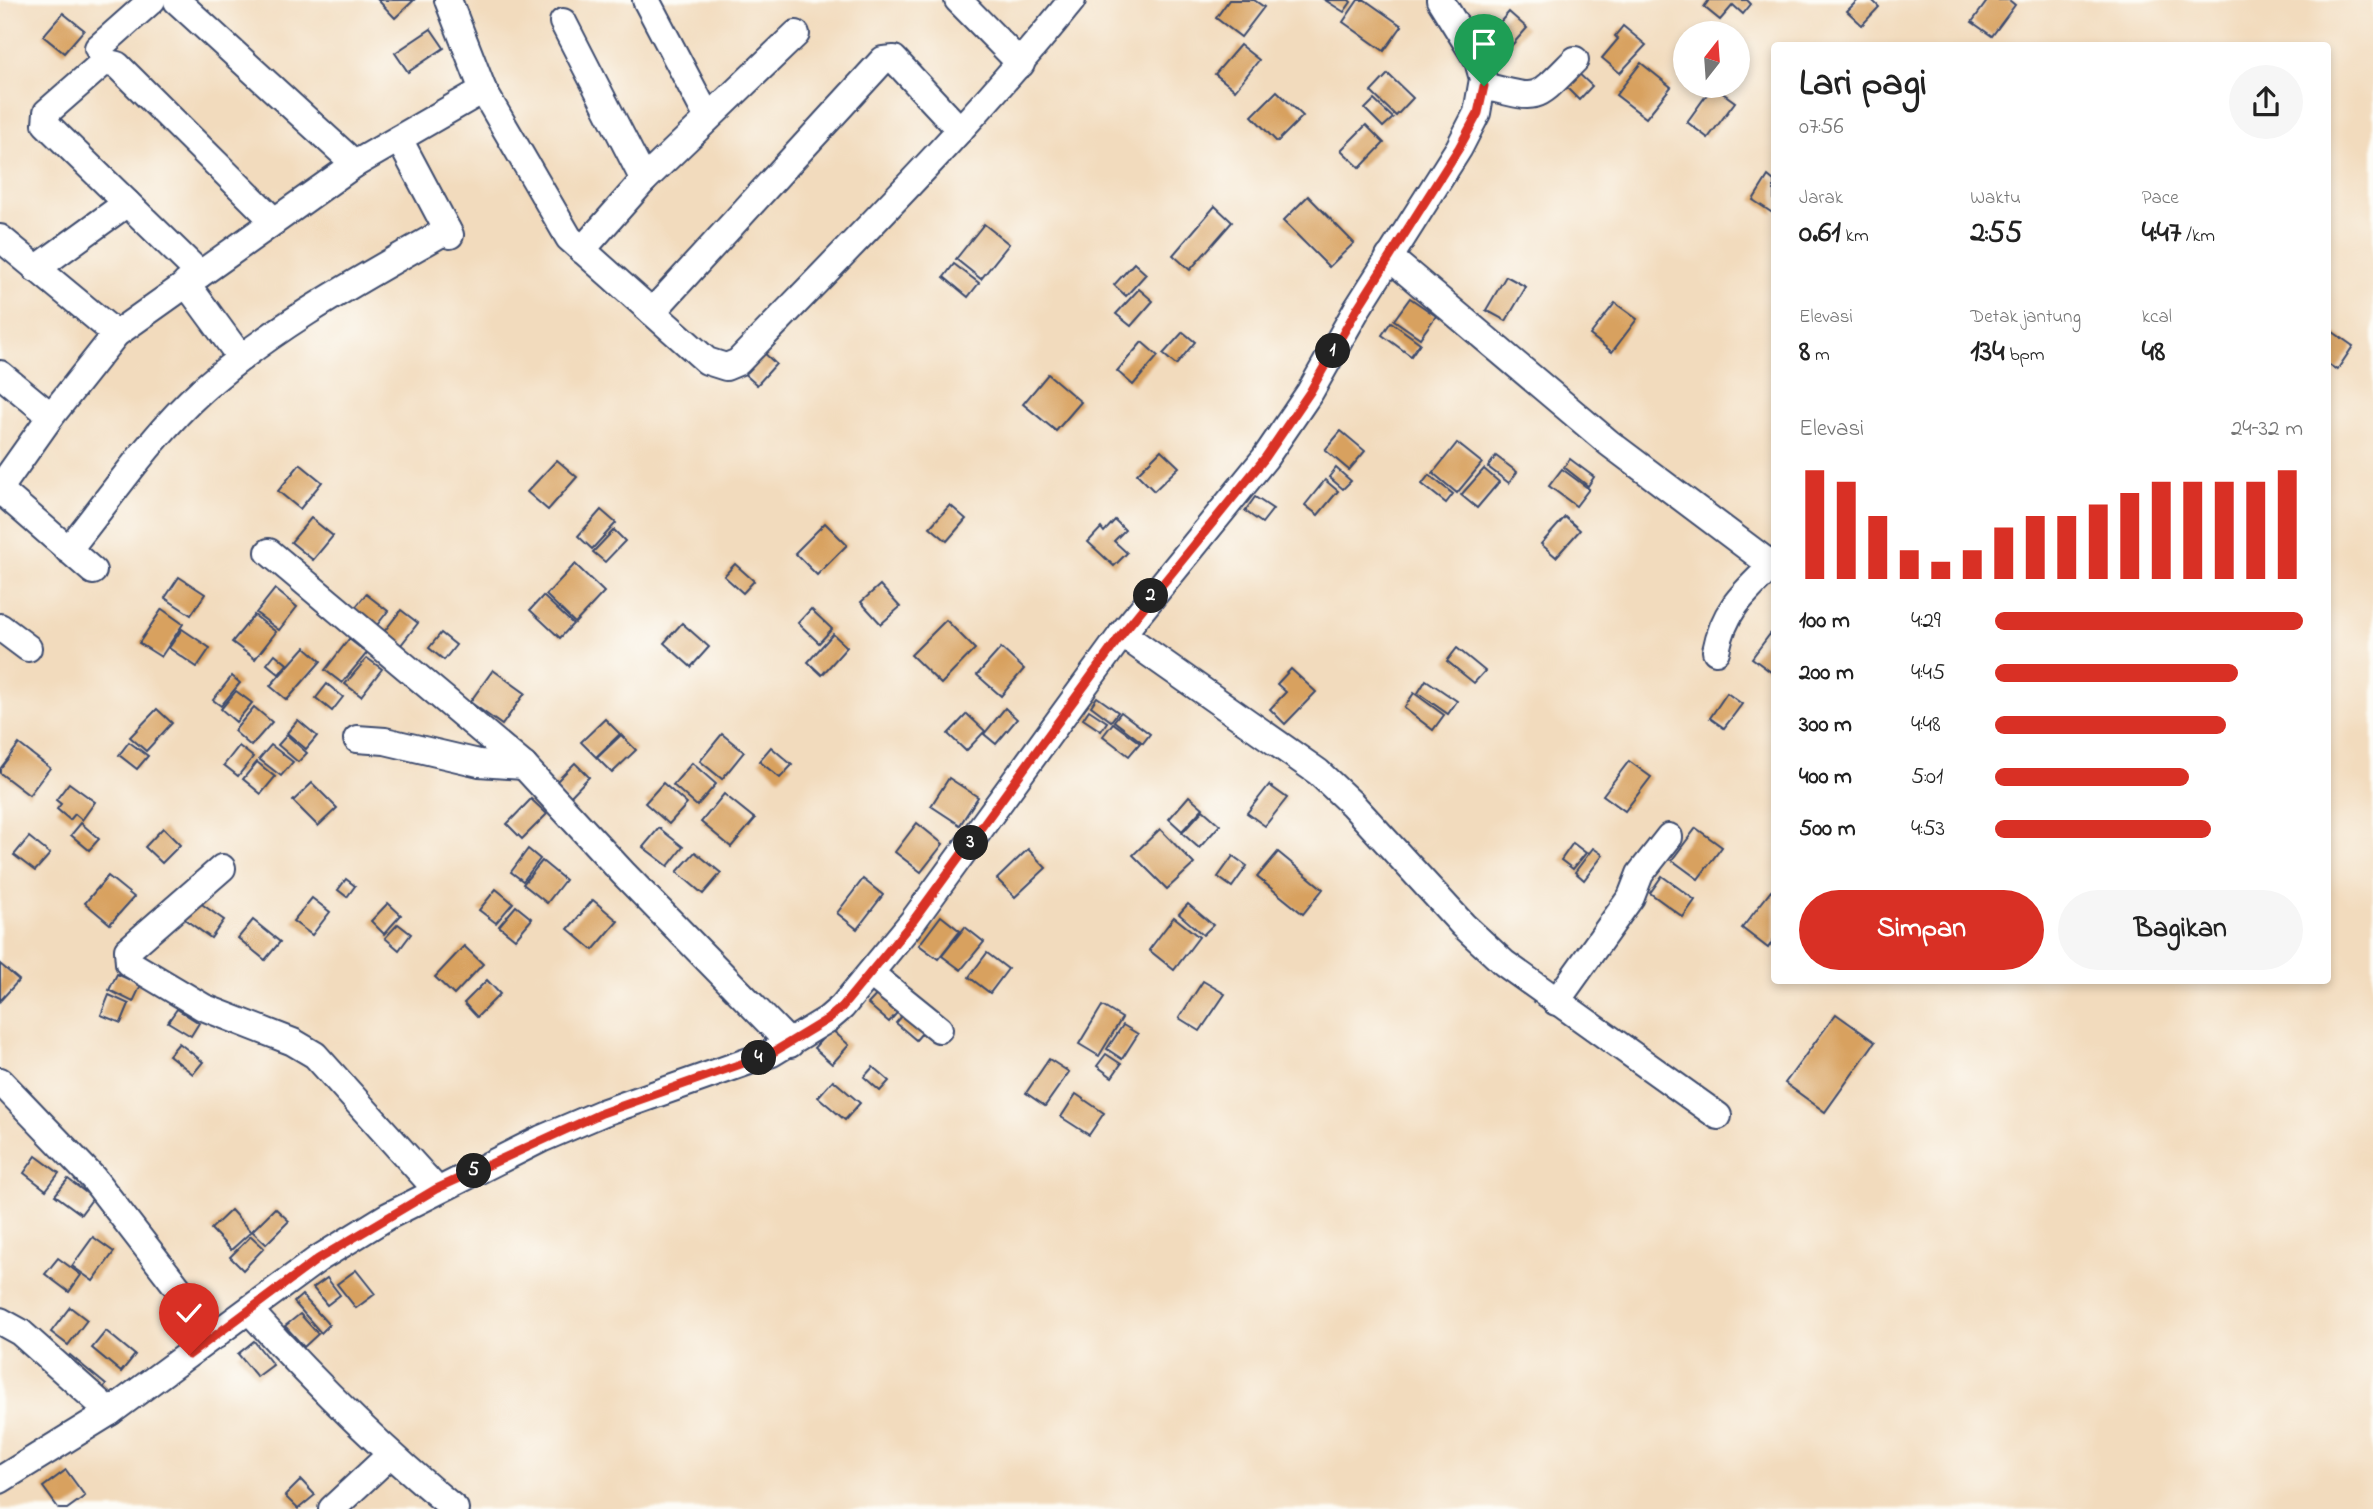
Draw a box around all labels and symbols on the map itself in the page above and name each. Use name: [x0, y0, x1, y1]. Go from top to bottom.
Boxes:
pin: [1454, 14, 1514, 86]
north arrow: [1673, 21, 1750, 98]
pin: 1: [1316, 334, 1350, 368]
pin: 2: [1134, 578, 1168, 614]
pin: 3: [954, 826, 988, 860]
pin: 4: [742, 1040, 776, 1076]
pin: 5: [456, 1154, 491, 1188]
pin: [159, 1283, 219, 1355]

